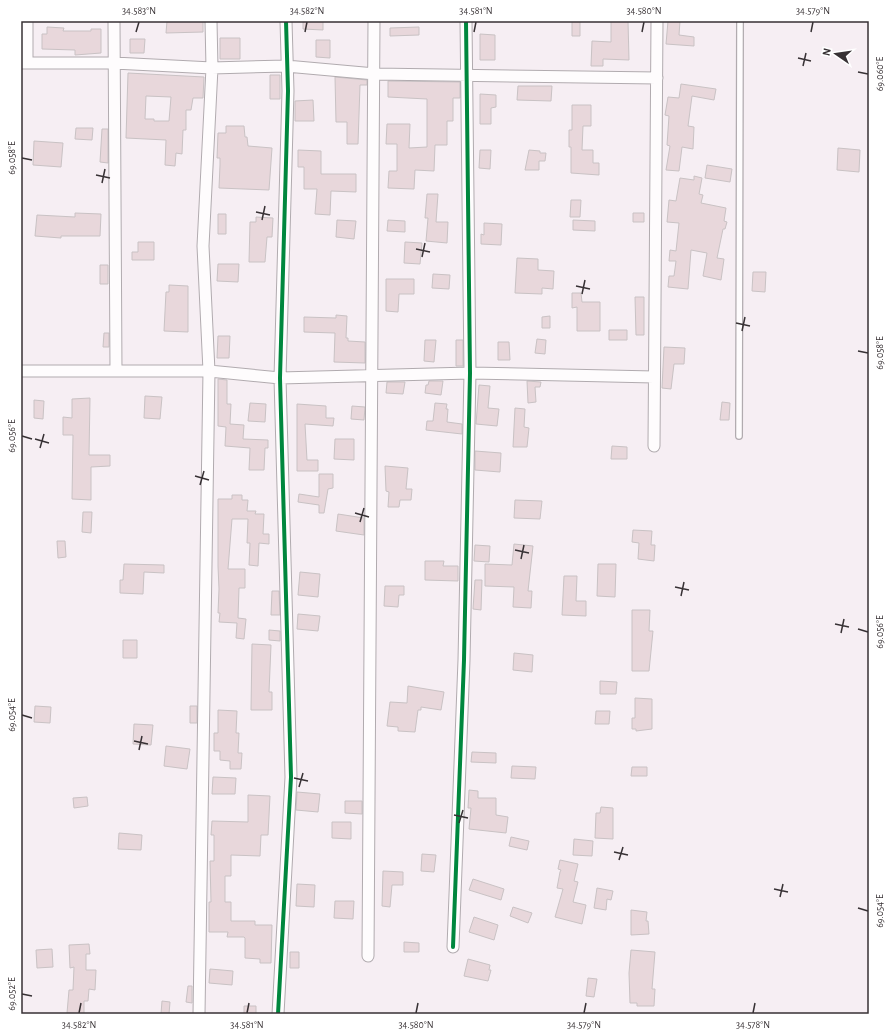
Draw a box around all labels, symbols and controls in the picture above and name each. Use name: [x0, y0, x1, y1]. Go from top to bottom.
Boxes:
text: 34.583°N: [122, 6, 156, 16]
text: 34.582°N: [290, 6, 324, 16]
text: 34.581°N: [459, 6, 493, 16]
text: 34.580°N: [626, 6, 662, 16]
text: 34.579°N: [796, 6, 830, 16]
north arrow: [816, 34, 856, 74]
text: N: [821, 47, 833, 57]
text: 69.060°E: [875, 56, 885, 91]
text: 69.058°E: [7, 141, 17, 175]
text: 69.058°E: [875, 336, 885, 370]
text: 69.056°E: [7, 419, 17, 453]
text: 69.056°E: [875, 615, 885, 649]
text: 69.054°E: [7, 698, 17, 732]
text: 69.054°E: [875, 894, 885, 928]
text: 69.052°E: [7, 977, 17, 1011]
text: 34.582°N: [62, 1020, 96, 1030]
text: 34.581°N: [230, 1020, 264, 1030]
text: 34.580°N: [398, 1020, 434, 1030]
text: 34.579°N: [567, 1020, 601, 1030]
text: 34.578°N: [736, 1020, 770, 1030]

